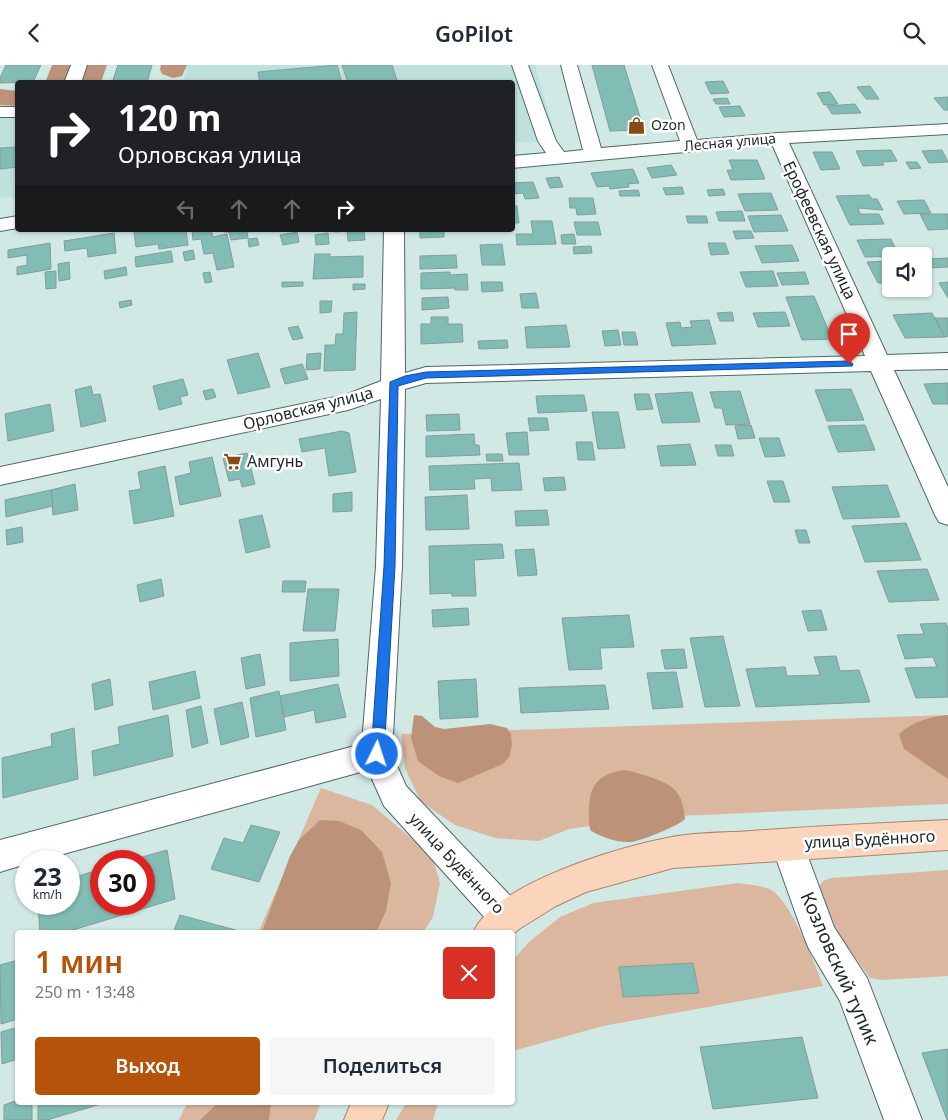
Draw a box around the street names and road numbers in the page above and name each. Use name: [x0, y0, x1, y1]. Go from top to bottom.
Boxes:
street label: Лесная улица: [683, 128, 777, 155]
street label: Ерофеевская улица: [778, 157, 862, 303]
street label: Орловская улица: [241, 381, 375, 435]
street label: улица Будённого: [404, 808, 510, 918]
street label: улица Будённого: [804, 825, 936, 853]
street label: Козловский тупик: [795, 887, 885, 1049]

